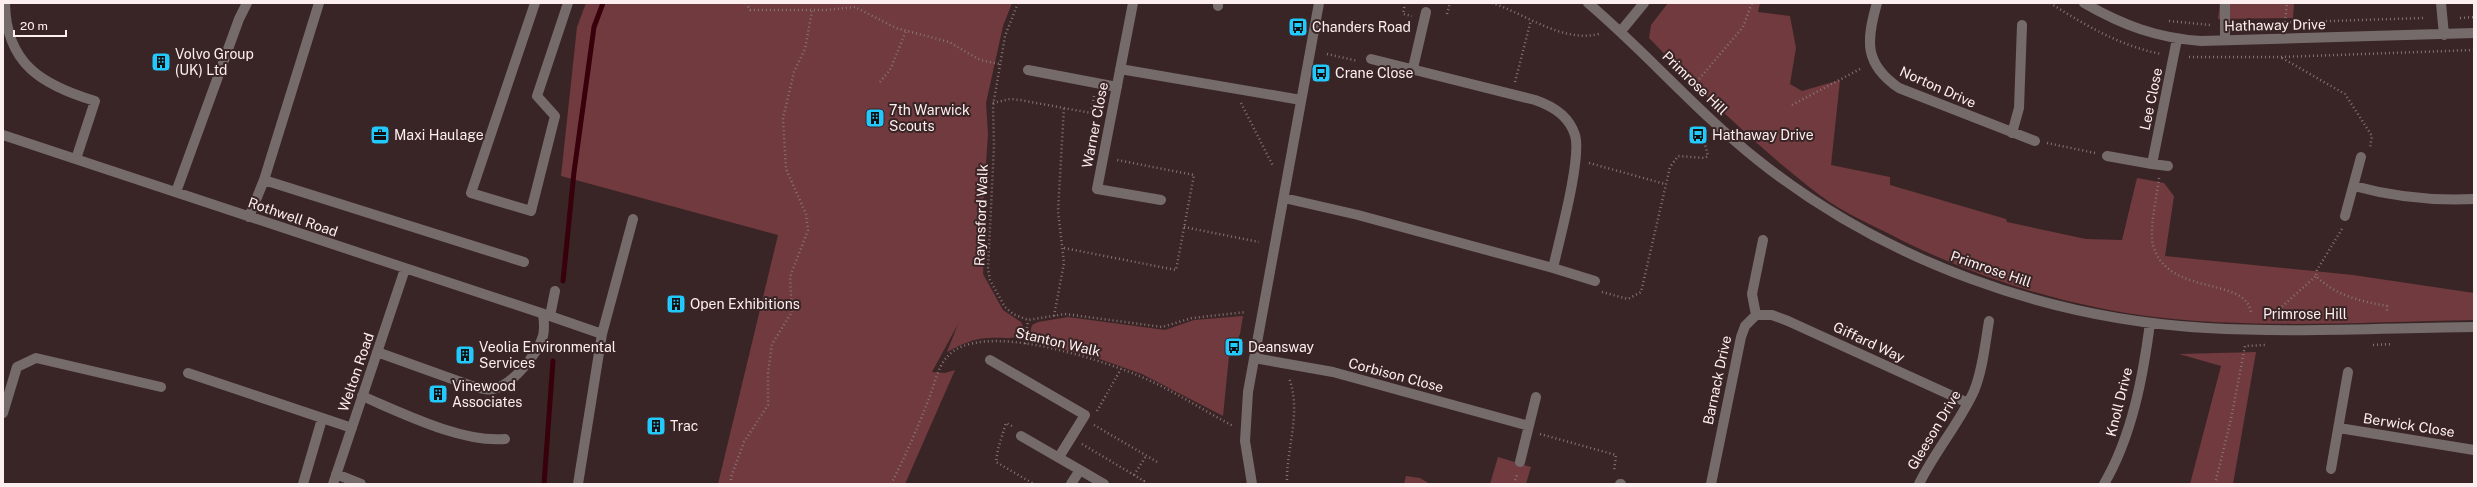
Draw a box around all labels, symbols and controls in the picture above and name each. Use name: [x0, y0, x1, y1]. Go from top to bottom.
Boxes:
scale bar: [14, 12, 66, 38]
bus stop icon: Chanders Road: [1287, 16, 1309, 38]
street label: Hathaway Drive: [2224, 16, 2326, 34]
text: 20 m: [20, 19, 48, 33]
place label: Chanders Road: [1312, 19, 1411, 35]
place label: Volvo Group (UK) Ltd: [175, 46, 254, 78]
street label: Primrose Hill: [1659, 48, 1731, 118]
building icon: Volvo Group (UK) Ltd: [150, 51, 172, 73]
bus stop icon: Crane Close: [1310, 62, 1332, 84]
street label: Norton Drive: [1897, 63, 1979, 111]
place label: Crane Close: [1335, 65, 1413, 81]
street label: Lee Close: [2137, 66, 2165, 132]
street label: Warner Close: [1079, 81, 1111, 169]
place label: 7th Warwick Scouts: [889, 102, 970, 134]
building icon: 7th Warwick Scouts: [864, 107, 886, 129]
office icon: Maxi Haulage: [369, 124, 391, 146]
bus stop icon: Hathaway Drive: [1687, 124, 1709, 146]
place label: Maxi Haulage: [394, 127, 484, 143]
place label: Hathaway Drive: [1712, 127, 1814, 143]
street label: Raynsford Walk: [971, 164, 991, 266]
street label: Rothwell Road: [246, 194, 340, 240]
street label: Primrose Hill: [1949, 248, 2033, 290]
building icon: Open Exhibitions: [665, 293, 687, 315]
place label: Open Exhibitions: [690, 296, 800, 312]
street label: Primrose Hill: [2263, 306, 2347, 322]
street label: Giffard Way: [1831, 319, 1908, 366]
street label: Stanton Walk: [1014, 324, 1102, 360]
street label: Welton Road: [335, 331, 377, 413]
street label: Barnack Drive: [1700, 334, 1734, 426]
bus stop icon: Deansway: [1223, 336, 1245, 358]
place label: Veolia Environmental Services: [479, 339, 616, 371]
place label: Deansway: [1248, 339, 1315, 355]
building icon: Veolia Environmental Services: [454, 344, 476, 366]
street label: Corbison Close: [1347, 355, 1445, 395]
street label: Knoll Drive: [2103, 366, 2135, 438]
place label: Vinewood Associates: [452, 378, 522, 410]
building icon: Vinewood Associates: [427, 383, 449, 405]
street label: Gleeson Drive: [1904, 387, 1964, 473]
street label: Berwick Close: [2362, 410, 2456, 440]
building icon: Trac: [645, 415, 667, 437]
place label: Trac: [670, 418, 698, 434]

